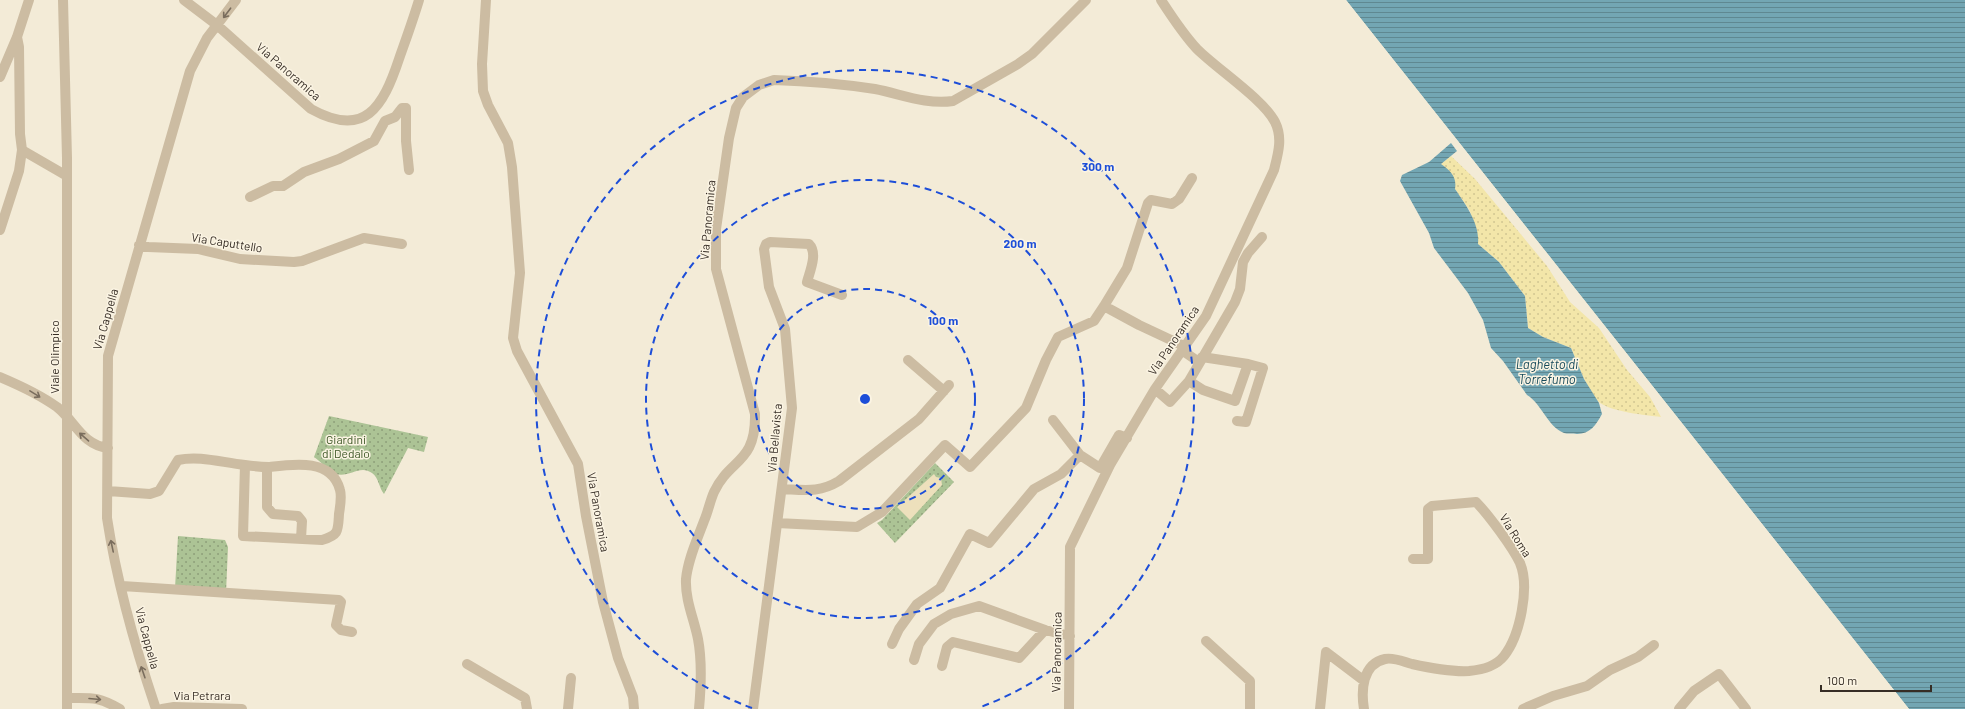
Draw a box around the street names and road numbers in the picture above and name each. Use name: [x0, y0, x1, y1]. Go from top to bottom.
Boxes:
street label: Via Panoramica: [254, 39, 324, 103]
street label: Via Panoramica: [697, 179, 717, 261]
street label: Via Caputtello: [190, 229, 264, 255]
street label: Via Cappella: [90, 287, 120, 351]
street label: Via Panoramica: [1145, 303, 1201, 377]
street label: Viale Olimpico: [47, 320, 61, 394]
street label: Via Bellavista: [764, 403, 784, 473]
street label: Via Panoramica: [585, 471, 613, 553]
street label: Via Roma: [1497, 511, 1535, 559]
street label: Via Cappella: [133, 606, 163, 670]
street label: Via Panoramica: [1048, 612, 1064, 692]
street label: Via Petrara: [173, 688, 231, 702]

